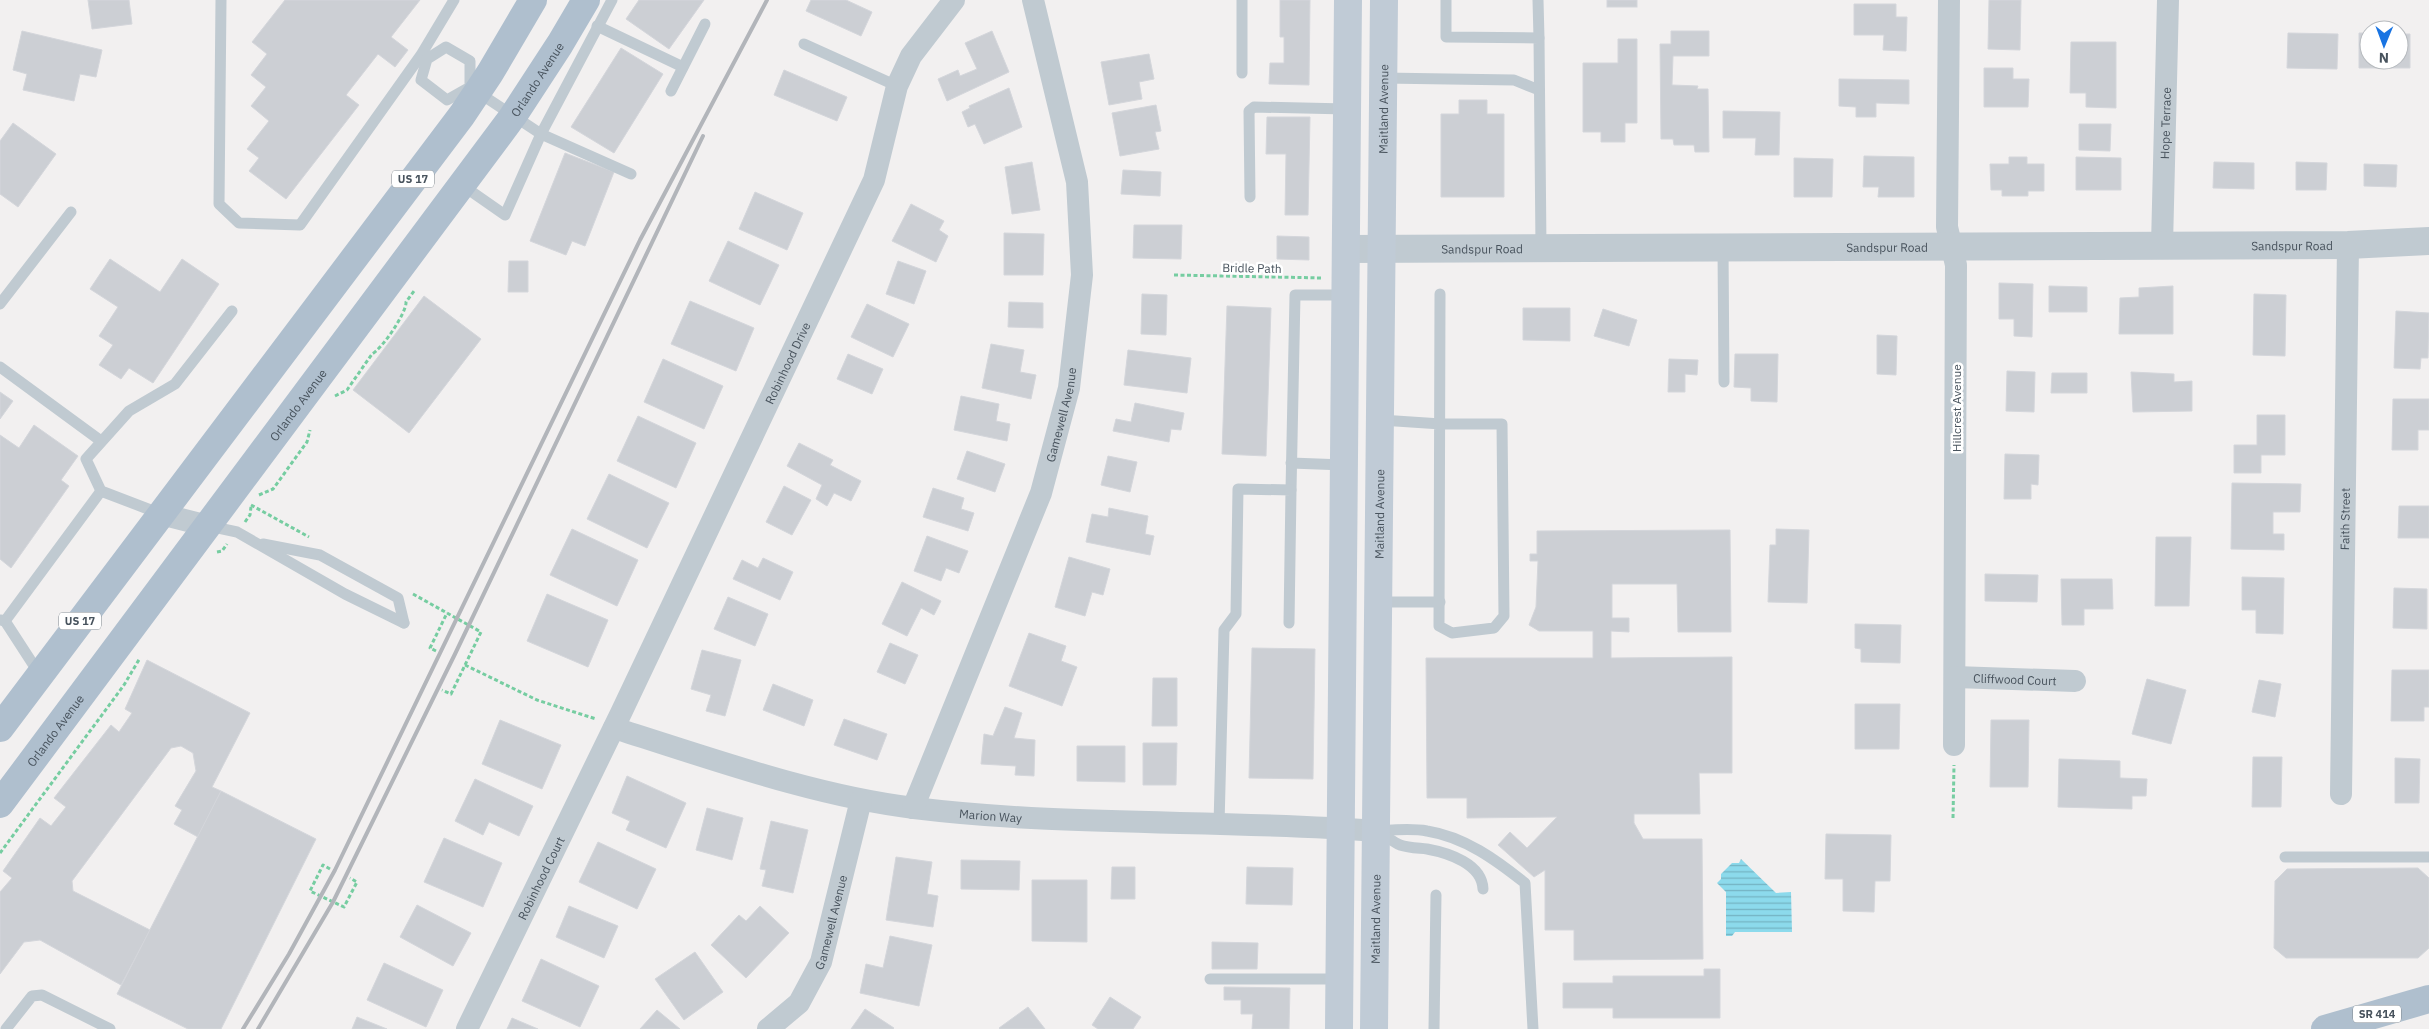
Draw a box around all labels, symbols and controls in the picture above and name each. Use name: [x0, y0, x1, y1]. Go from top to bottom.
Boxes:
north arrow: [2359, 20, 2409, 70]
street label: Orlando Avenue: [507, 39, 567, 119]
text: N: [2379, 49, 2389, 67]
street label: Maitland Avenue: [1375, 64, 1391, 154]
street label: Hope Terrace: [2157, 86, 2173, 159]
road number: US 17: [392, 170, 434, 188]
street label: Sandspur Road: [2251, 238, 2333, 253]
street label: Sandspur Road: [1846, 239, 1928, 255]
street label: Sandspur Road: [1441, 241, 1523, 256]
street label: Bridle Path: [1222, 260, 1282, 276]
street label: Robinhood Drive: [761, 319, 813, 406]
street label: Hillcrest Avenue: [1949, 364, 1964, 452]
street label: Orlando Avenue: [266, 365, 330, 444]
street label: Gamewell Avenue: [1042, 366, 1079, 464]
street label: Maitland Avenue: [1371, 469, 1387, 559]
street label: Faith Street: [2337, 488, 2352, 550]
road number: US 17: [59, 612, 101, 630]
street label: Cliffwood Court: [1973, 670, 2057, 688]
street label: Orlando Avenue: [23, 691, 87, 769]
street label: Marion Way: [959, 805, 1023, 825]
street label: Robinhood Court: [514, 834, 567, 922]
street label: Gamewell Avenue: [811, 873, 850, 972]
street label: Maitland Avenue: [1367, 874, 1383, 964]
road number: SR 414: [2353, 1006, 2401, 1022]

